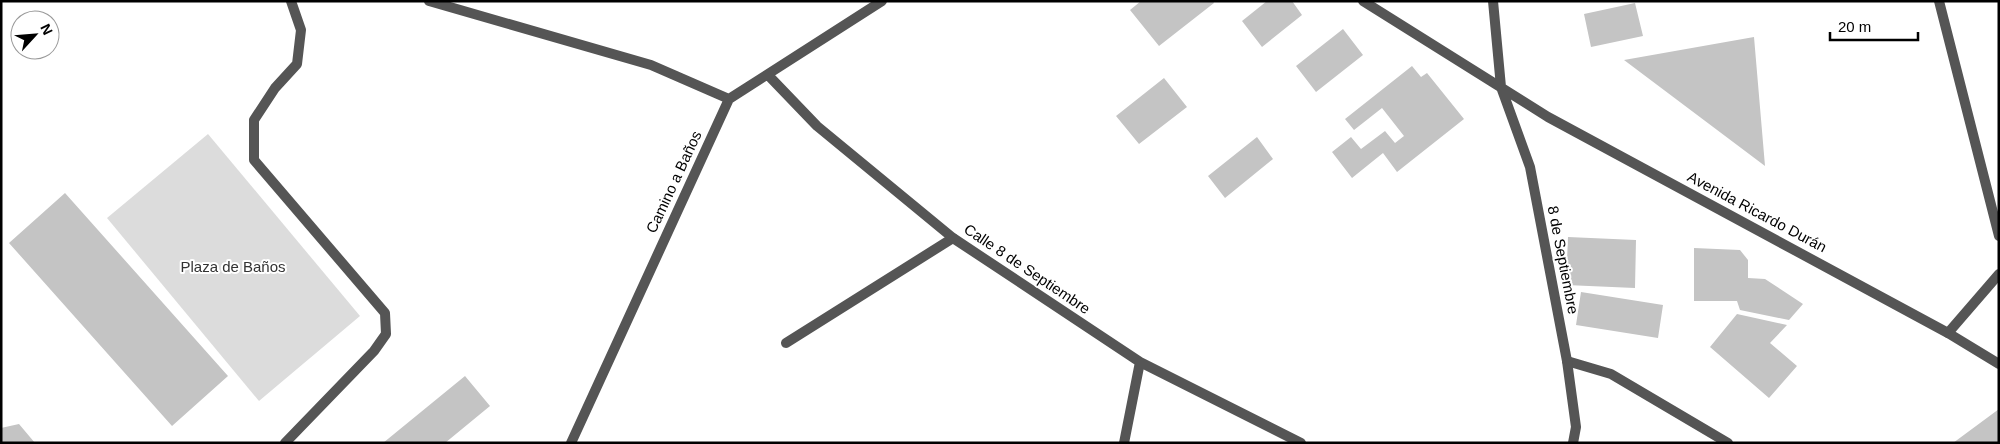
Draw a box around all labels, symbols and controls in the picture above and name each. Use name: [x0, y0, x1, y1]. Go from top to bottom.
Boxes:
north arrow: [10, 10, 60, 60]
scale bar: [1830, 10, 1918, 42]
text: 20 m: [1838, 18, 1871, 35]
text: N: [37, 21, 56, 37]
street label: Camino a Baños: [642, 128, 705, 236]
street label: Avenida Ricardo Durán: [1685, 168, 1830, 255]
street label: 8 de Septiembre: [1545, 204, 1582, 316]
street label: Calle 8 de Septiembre: [961, 220, 1094, 317]
park label: Plaza de Baños: [180, 258, 286, 275]

